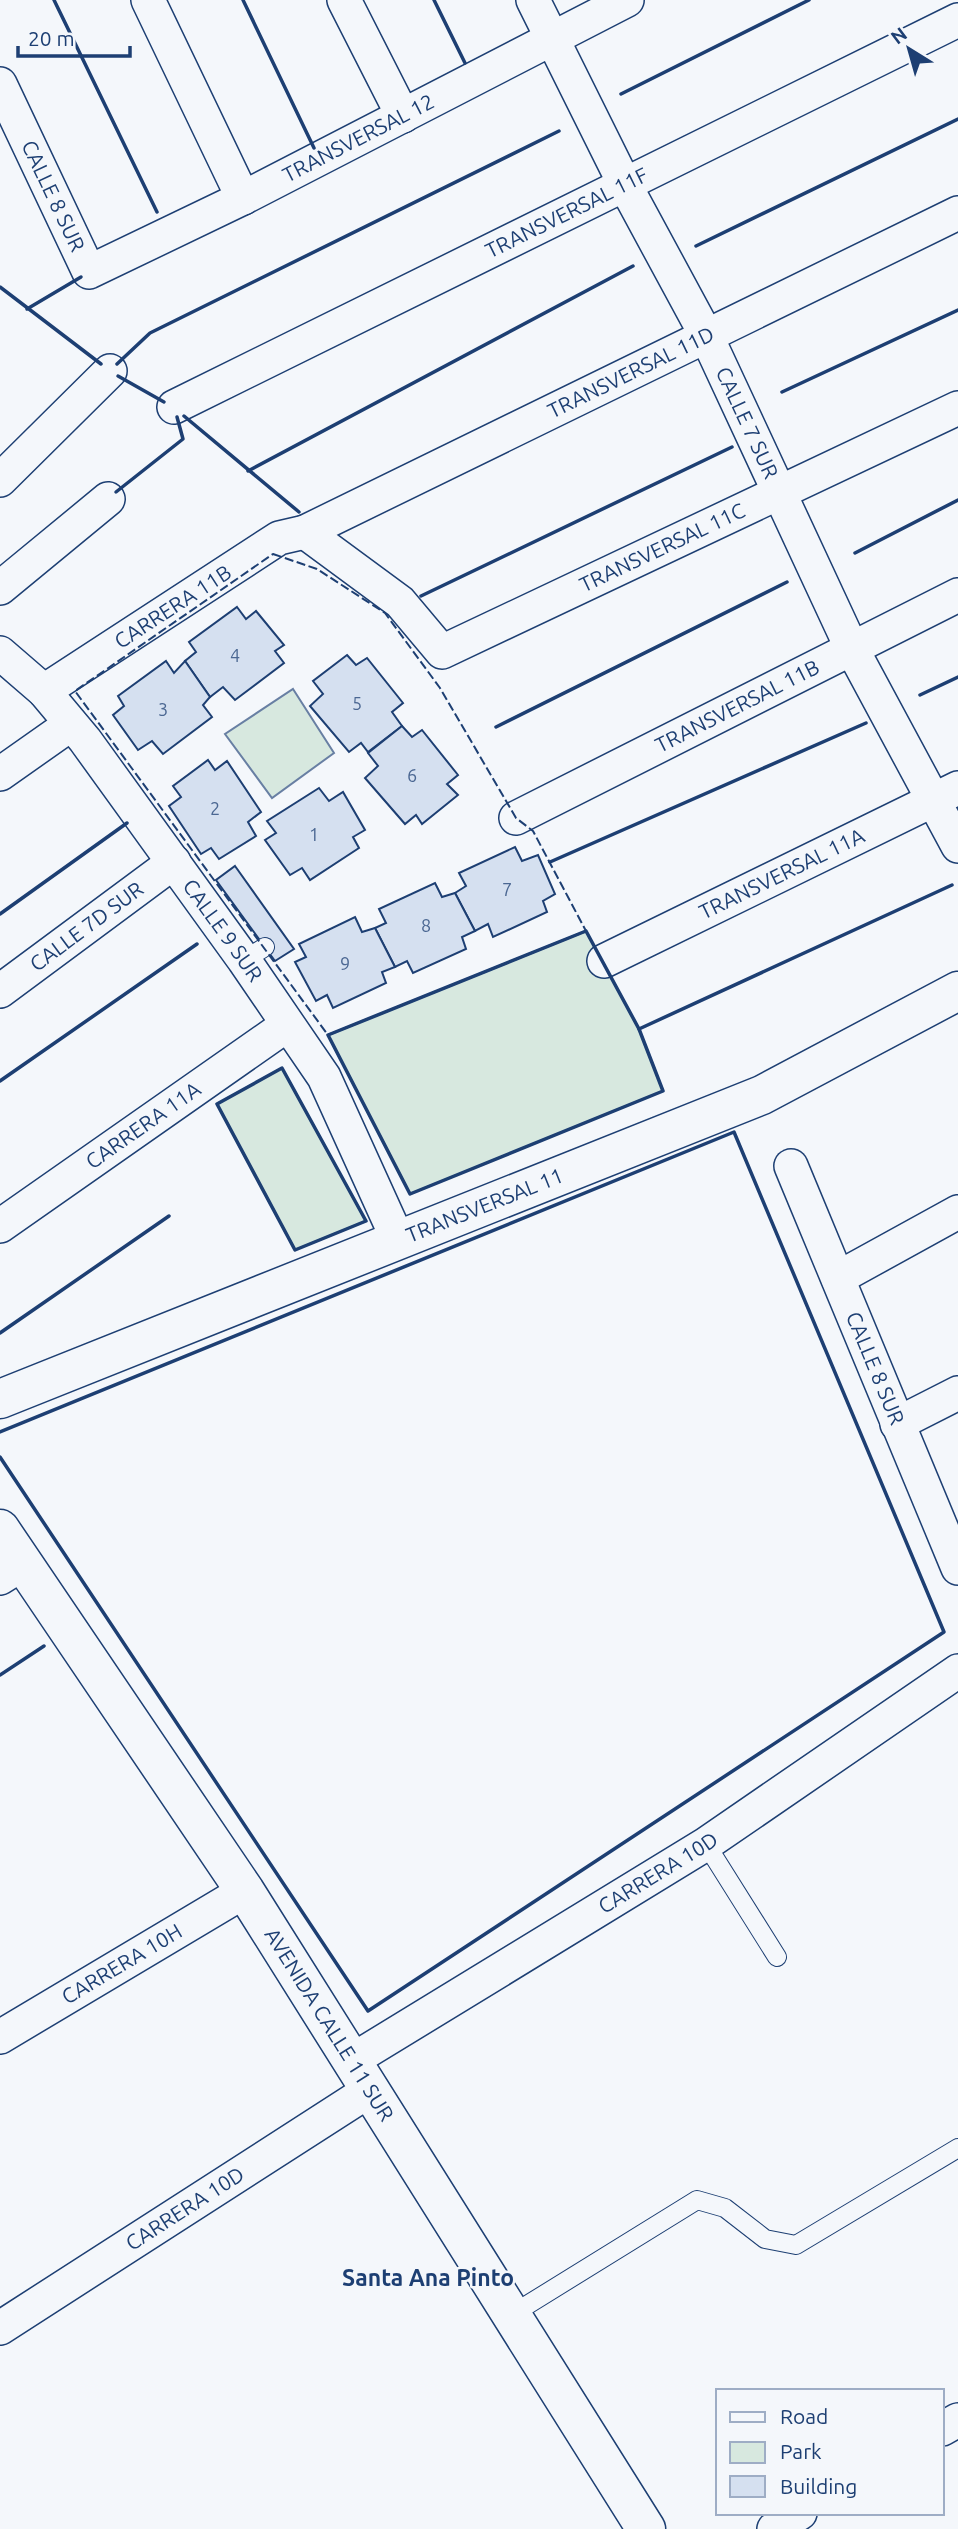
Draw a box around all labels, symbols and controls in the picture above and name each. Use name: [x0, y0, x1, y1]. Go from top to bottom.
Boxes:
scale bar: [18, 14, 130, 58]
north arrow: [874, 14, 944, 84]
text: N: [886, 22, 911, 48]
text: 20 m: [28, 26, 75, 50]
street label: TRANSVERSAL 12: [278, 88, 438, 186]
street label: CALLE 8 SUR: [17, 136, 91, 255]
street label: TRANSVERSAL 11F: [481, 162, 652, 262]
street label: TRANSVERSAL 11D: [544, 321, 718, 423]
street label: CALLE 7 SUR: [712, 363, 784, 482]
street label: TRANSVERSAL 11C: [575, 498, 749, 596]
street label: CARRERA 11B: [110, 559, 235, 653]
house number: 4: [230, 645, 240, 665]
street label: TRANSVERSAL 11B: [651, 654, 823, 757]
house number: 5: [352, 693, 362, 713]
house number: 3: [158, 699, 168, 719]
house number: 6: [407, 765, 417, 785]
house number: 2: [210, 798, 220, 818]
street label: TRANSVERSAL 11A: [695, 823, 868, 924]
house number: 1: [309, 824, 319, 844]
street label: CALLE 9 SUR: [179, 874, 268, 986]
street label: CALLE 7D SUR: [25, 876, 148, 976]
house number: 7: [502, 879, 512, 899]
house number: 8: [421, 915, 431, 935]
house number: 9: [340, 953, 350, 973]
street label: CARRERA 11A: [81, 1076, 205, 1173]
street label: TRANSVERSAL 11: [402, 1163, 567, 1247]
street label: CALLE 8 SUR: [842, 1308, 910, 1428]
street label: CARRERA 10D: [593, 1827, 722, 1918]
street label: CARRERA 10H: [57, 1918, 186, 2008]
street label: AVENIDA CALLE 11 SUR: [260, 1923, 399, 2125]
street label: CARRERA 10D: [121, 2161, 248, 2255]
district label: Santa Ana Pinto: [342, 2265, 514, 2290]
legend: [716, 2389, 944, 2515]
text: Road: [780, 2404, 828, 2428]
text: Park: [780, 2439, 822, 2463]
text: Building: [780, 2474, 857, 2498]

